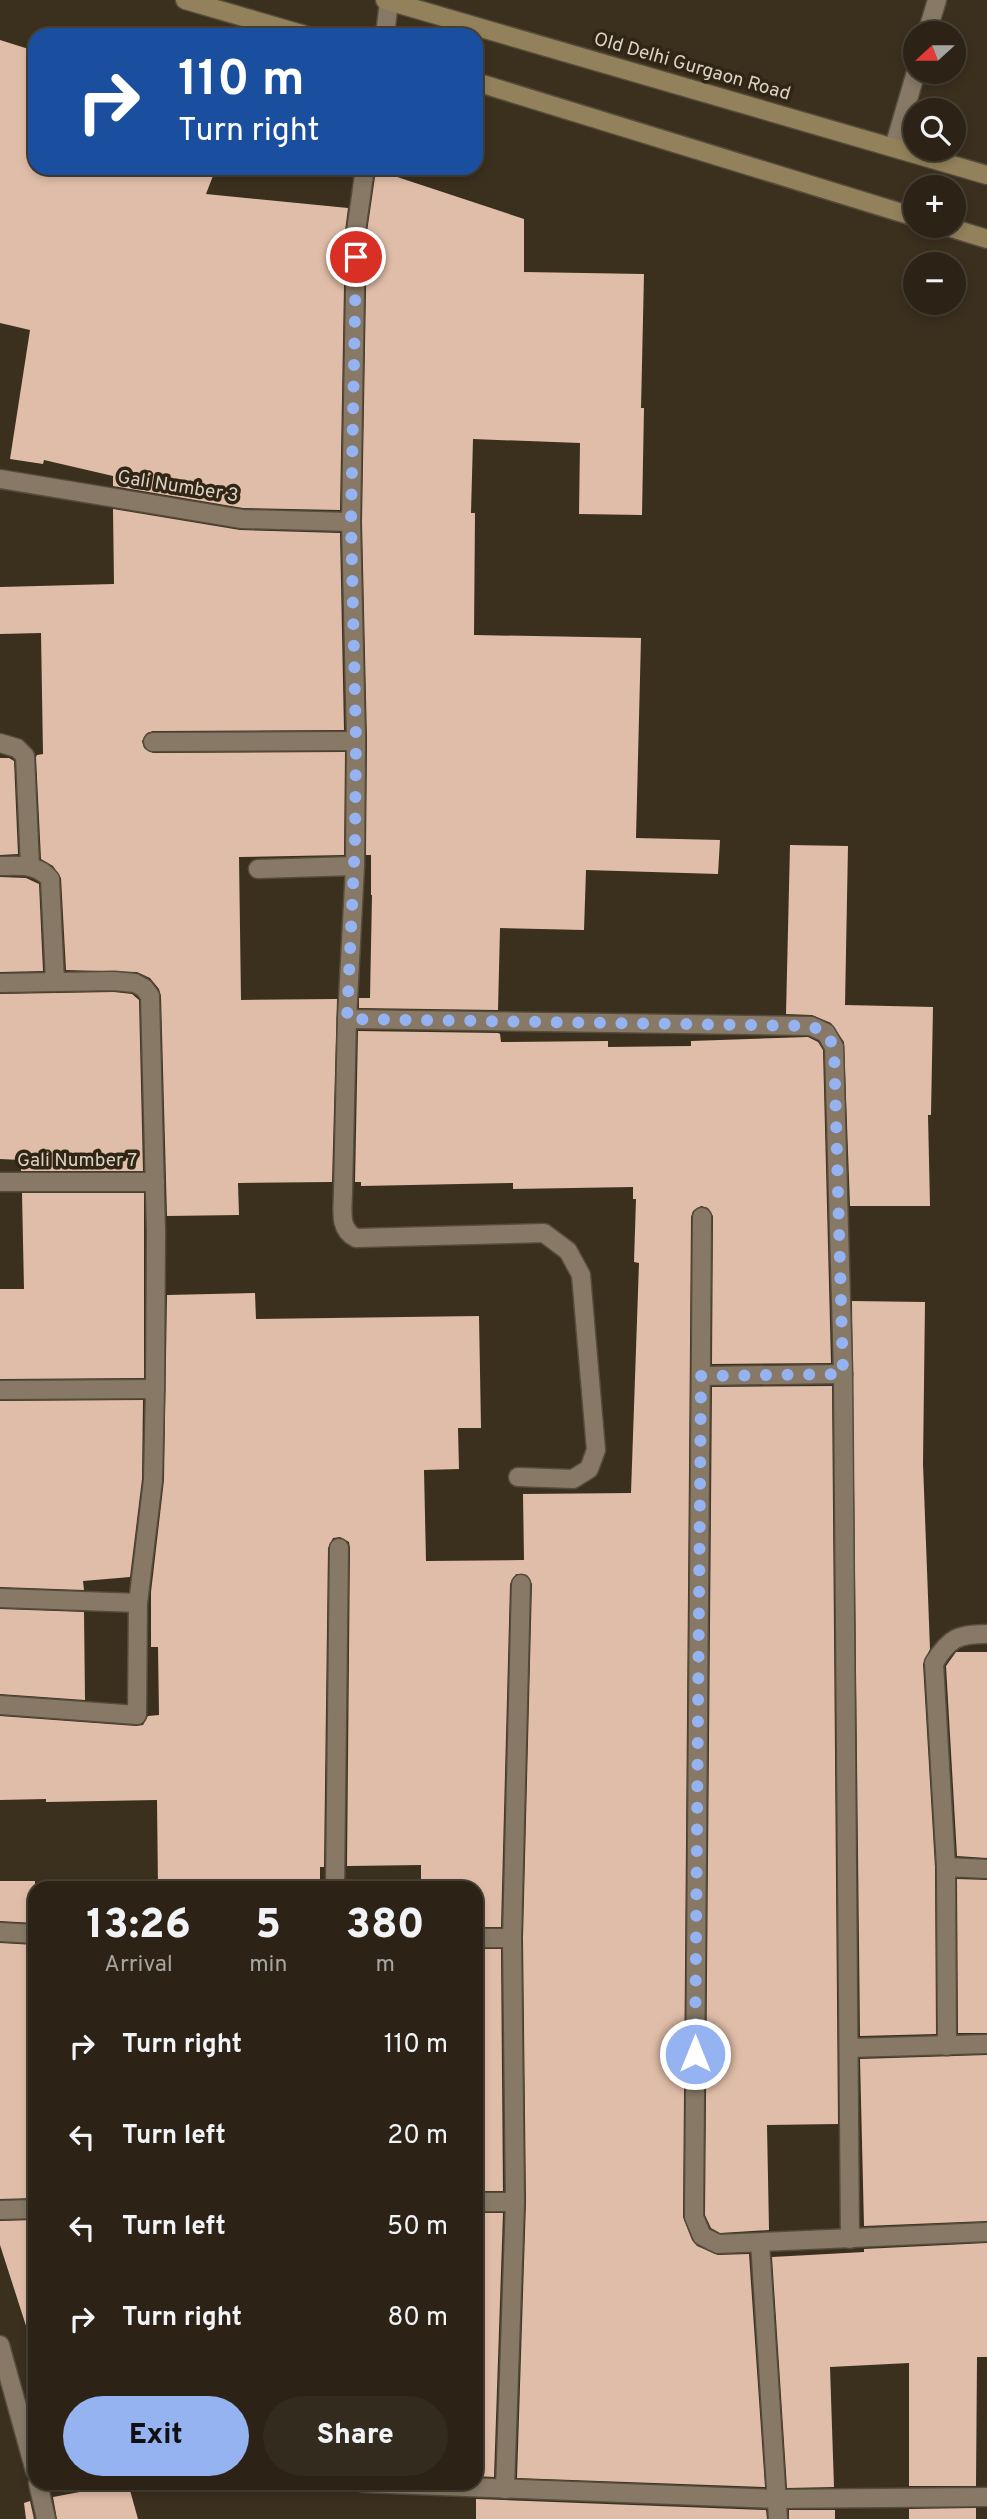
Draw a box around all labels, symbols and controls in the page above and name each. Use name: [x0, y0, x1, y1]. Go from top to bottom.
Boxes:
north arrow: [903, 21, 966, 84]
map controls: [903, 21, 966, 315]
street label: Old Delhi Gurgaon Road: [591, 27, 793, 107]
text: 110 m: [178, 51, 305, 113]
icon: right: [63, 56, 154, 147]
button: search: [903, 98, 966, 161]
text: Turn right: [178, 112, 320, 152]
button: +: [903, 175, 966, 238]
pin: [326, 227, 386, 287]
icon: arrive: [337, 238, 375, 276]
button: −: [903, 252, 966, 315]
street label: Gali Number 3: [116, 466, 240, 508]
street label: Gali Number 7: [17, 1149, 137, 1173]
text: 13:26: [86, 1900, 191, 1953]
text: 5: [256, 1900, 281, 1953]
text: 380: [346, 1900, 425, 1953]
text: Arrival: [104, 1951, 173, 1980]
text: min: [249, 1951, 287, 1980]
text: m: [375, 1951, 395, 1980]
position arrow: [658, 2017, 732, 2091]
icon: right: [63, 2027, 101, 2065]
text: Turn right: [122, 2029, 242, 2062]
text: 110 m: [384, 2029, 448, 2062]
icon: left: [63, 2118, 101, 2156]
text: Turn left: [122, 2120, 226, 2153]
text: 20 m: [387, 2120, 448, 2153]
icon: left: [63, 2209, 101, 2247]
text: Turn left: [122, 2211, 226, 2244]
text: 50 m: [387, 2211, 448, 2244]
icon: right: [63, 2300, 101, 2338]
text: Turn right: [122, 2302, 242, 2335]
text: 80 m: [388, 2302, 448, 2335]
button: Exit: [63, 2396, 249, 2476]
button: Share: [263, 2396, 448, 2476]

